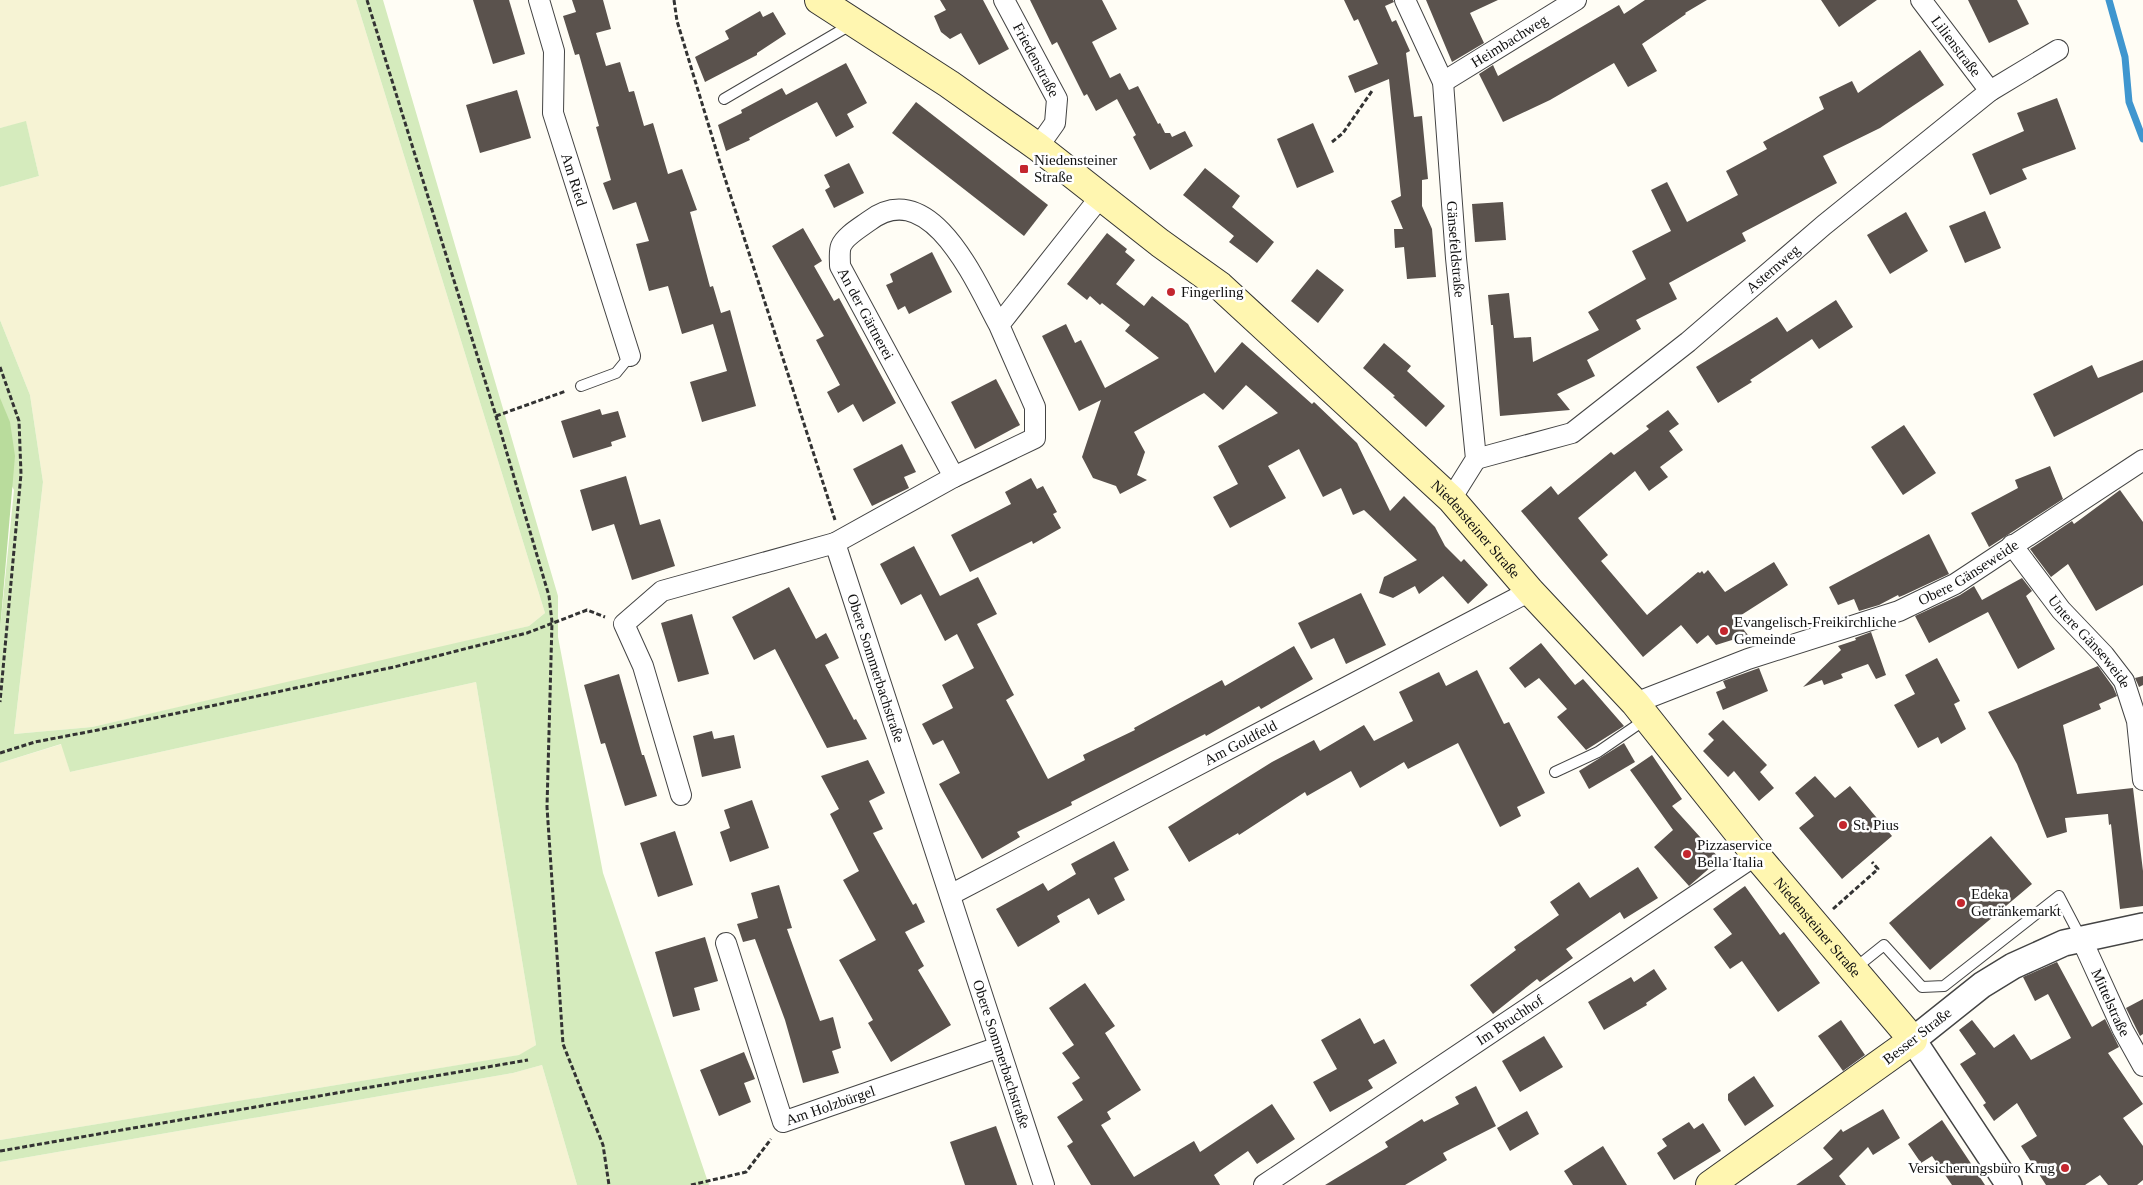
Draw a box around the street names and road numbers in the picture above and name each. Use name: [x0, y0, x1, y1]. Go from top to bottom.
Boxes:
street label: Heimbachweg: [1468, 11, 1551, 71]
street label: Lilienstraße: [1928, 13, 1984, 80]
street label: Friedenstraße: [1010, 20, 1063, 100]
street label: Am Ried: [558, 151, 590, 208]
street label: Gänsefeldstraße: [1444, 200, 1468, 298]
street label: Asternweg: [1743, 241, 1803, 296]
street label: An der Gärtnerei: [835, 265, 897, 362]
street label: Niedensteiner Straße: [1428, 477, 1524, 582]
street label: Obere Gänseweide: [1916, 536, 2021, 608]
street label: Obere Sommerbachstraße: [844, 592, 908, 745]
street label: Untere Gänseweide: [2045, 592, 2134, 690]
street label: Am Goldfeld: [1202, 717, 1280, 768]
street label: Niedensteiner Straße: [1771, 874, 1864, 981]
street label: Mittelstraße: [2088, 966, 2133, 1040]
street label: Obere Sommerbachstraße: [970, 978, 1033, 1131]
street label: Im Bruchhof: [1473, 992, 1546, 1048]
street label: Besser Straße: [1880, 1004, 1955, 1068]
street label: Am Holzbürgel: [784, 1083, 877, 1128]

